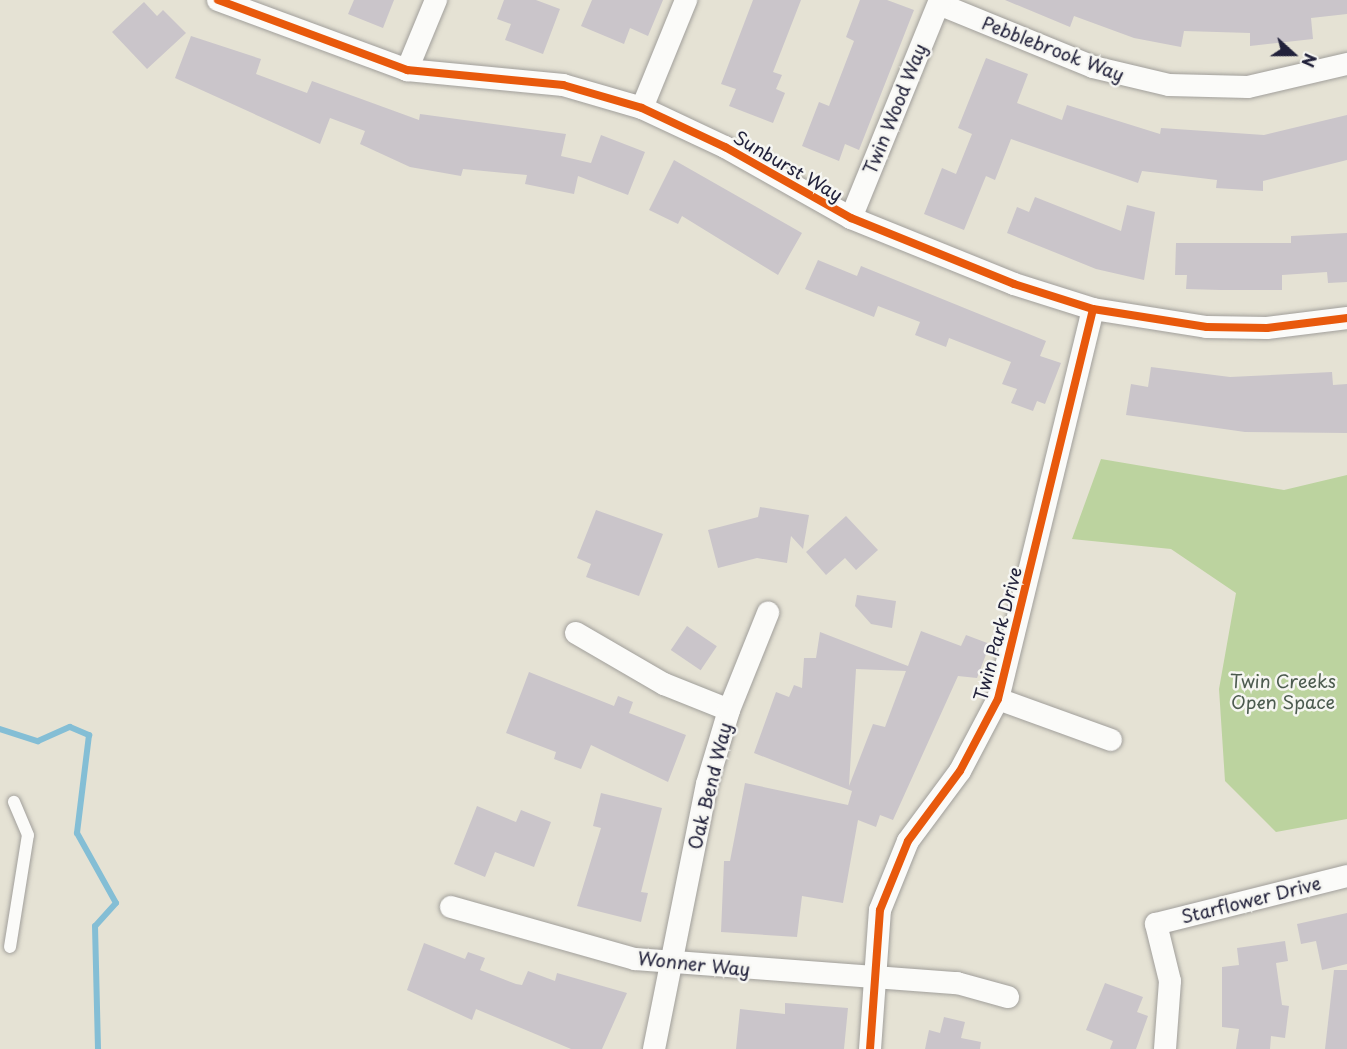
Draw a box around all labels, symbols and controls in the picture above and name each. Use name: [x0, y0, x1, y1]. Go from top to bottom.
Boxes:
street label: Pebblebrook Way: [979, 12, 1127, 86]
north arrow: [1263, 24, 1323, 84]
street label: Twin Wood Way: [859, 40, 931, 178]
text: N: [1296, 50, 1323, 71]
street label: Sunburst Way: [729, 126, 847, 206]
street label: Twin Park Drive: [970, 564, 1026, 704]
park label: Twin Creeks Open Space: [1230, 671, 1336, 714]
street label: Oak Bend Way: [684, 720, 736, 852]
street label: Starflower Drive: [1179, 872, 1323, 928]
street label: Wonner Way: [637, 947, 751, 981]

